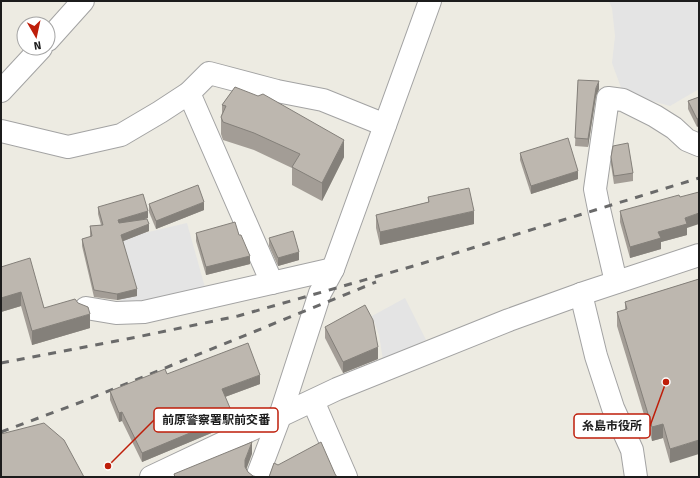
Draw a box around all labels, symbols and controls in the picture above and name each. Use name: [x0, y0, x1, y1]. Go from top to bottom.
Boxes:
north arrow: [16, 16, 56, 56]
text: N: [33, 38, 42, 52]
callout: 前原警察署駅前交番: [154, 408, 278, 432]
text: 前原警察署駅前交番: [162, 413, 271, 427]
callout: 糸島市役所: [574, 414, 650, 438]
text: 糸島市役所: [582, 419, 642, 433]

